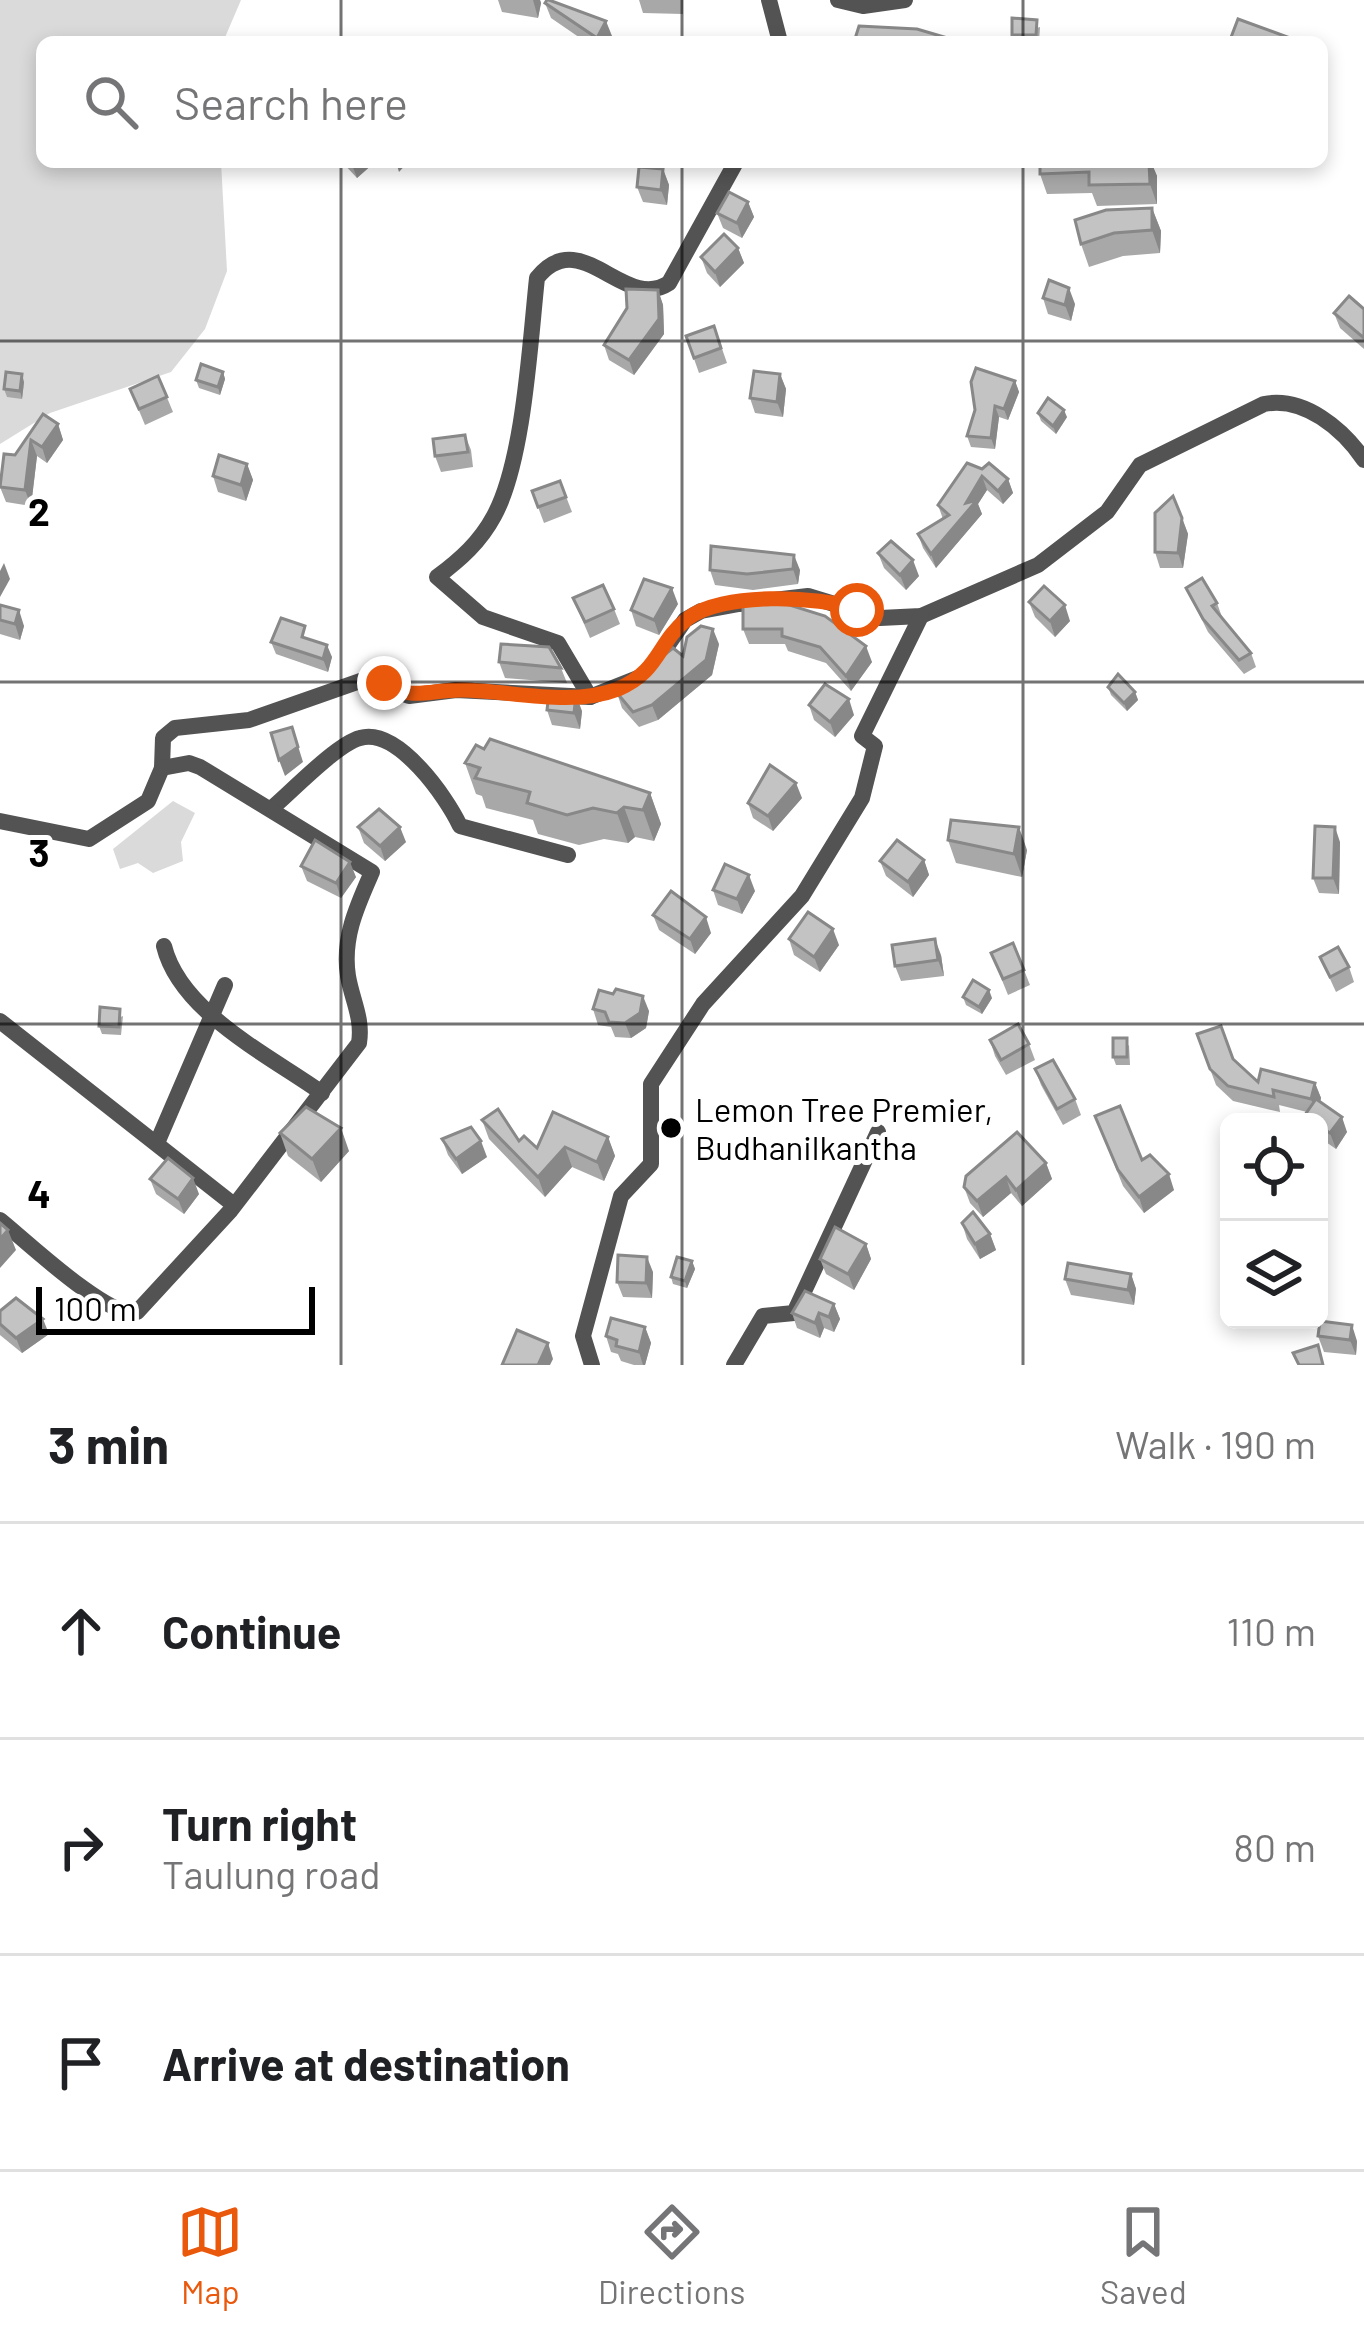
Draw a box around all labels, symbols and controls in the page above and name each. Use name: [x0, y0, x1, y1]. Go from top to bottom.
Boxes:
search box: [36, 36, 1328, 168]
icon: search: [78, 69, 144, 135]
text: Search here: [174, 75, 408, 129]
text: 2: [28, 487, 50, 534]
route start: [830, 583, 884, 637]
route end: [357, 656, 411, 710]
text: 3: [28, 828, 50, 875]
place label: Lemon Tree Premier, Budhanilkantha: [695, 1089, 993, 1167]
map controls: [1220, 1113, 1328, 1329]
button: locate: [1220, 1113, 1328, 1221]
marker: Lemon Tree Premier, Budhanilkantha: [658, 1115, 684, 1141]
text: 4: [27, 1169, 51, 1216]
button: layers: [1220, 1221, 1328, 1329]
scale bar: [36, 1281, 315, 1334]
text: 100 m: [54, 1288, 137, 1328]
text: 3 min: [48, 1413, 169, 1474]
text: Walk · 190 m: [1115, 1420, 1316, 1467]
icon: ahead: [48, 1598, 114, 1664]
text: Continue: [162, 1604, 341, 1658]
text: 110 m: [1226, 1607, 1316, 1654]
text: Turn right: [162, 1796, 357, 1850]
icon: right: [48, 1814, 114, 1880]
text: 80 m: [1234, 1823, 1316, 1870]
text: Taulung road: [162, 1850, 380, 1897]
icon: arrive: [48, 2030, 114, 2096]
text: Arrive at destination: [162, 2036, 570, 2090]
tab: Map: [177, 2199, 243, 2311]
tab: Directions: [598, 2199, 745, 2311]
tab: Saved: [1100, 2199, 1187, 2311]

